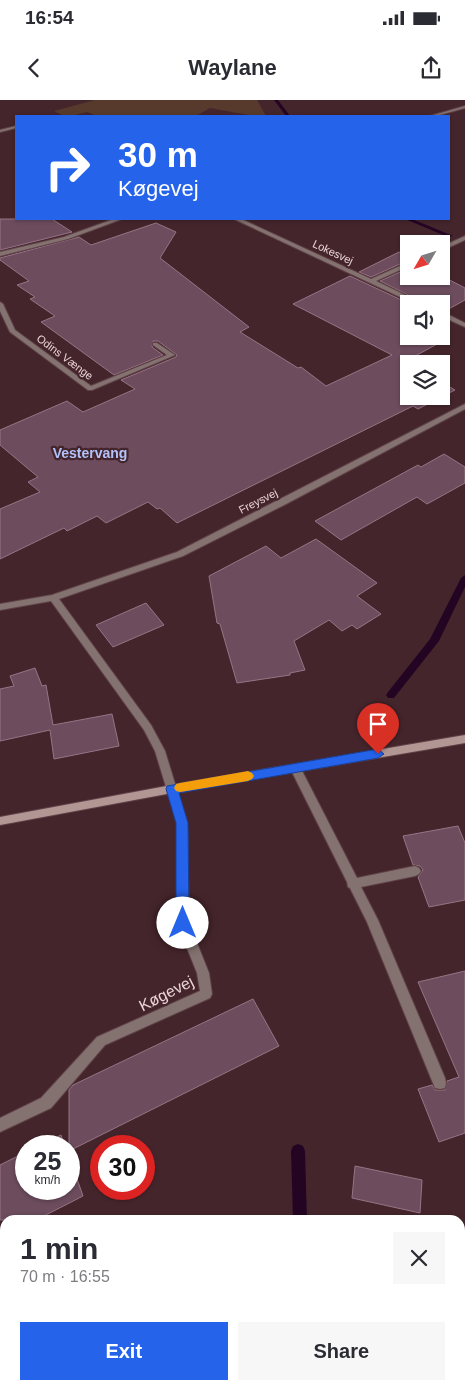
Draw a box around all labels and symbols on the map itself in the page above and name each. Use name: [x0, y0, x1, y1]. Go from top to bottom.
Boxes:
north arrow: [400, 235, 450, 285]
street label: Lokesvej: [311, 237, 355, 267]
street label: Odins Vænge: [35, 332, 95, 382]
district label: Vestervang: [53, 445, 127, 461]
street label: Freysvej: [237, 486, 279, 516]
pin: [357, 703, 399, 754]
position arrow: [156, 896, 208, 948]
street label: Køgevej: [136, 973, 196, 1014]
speed limit sign: 30: [90, 1135, 155, 1200]

